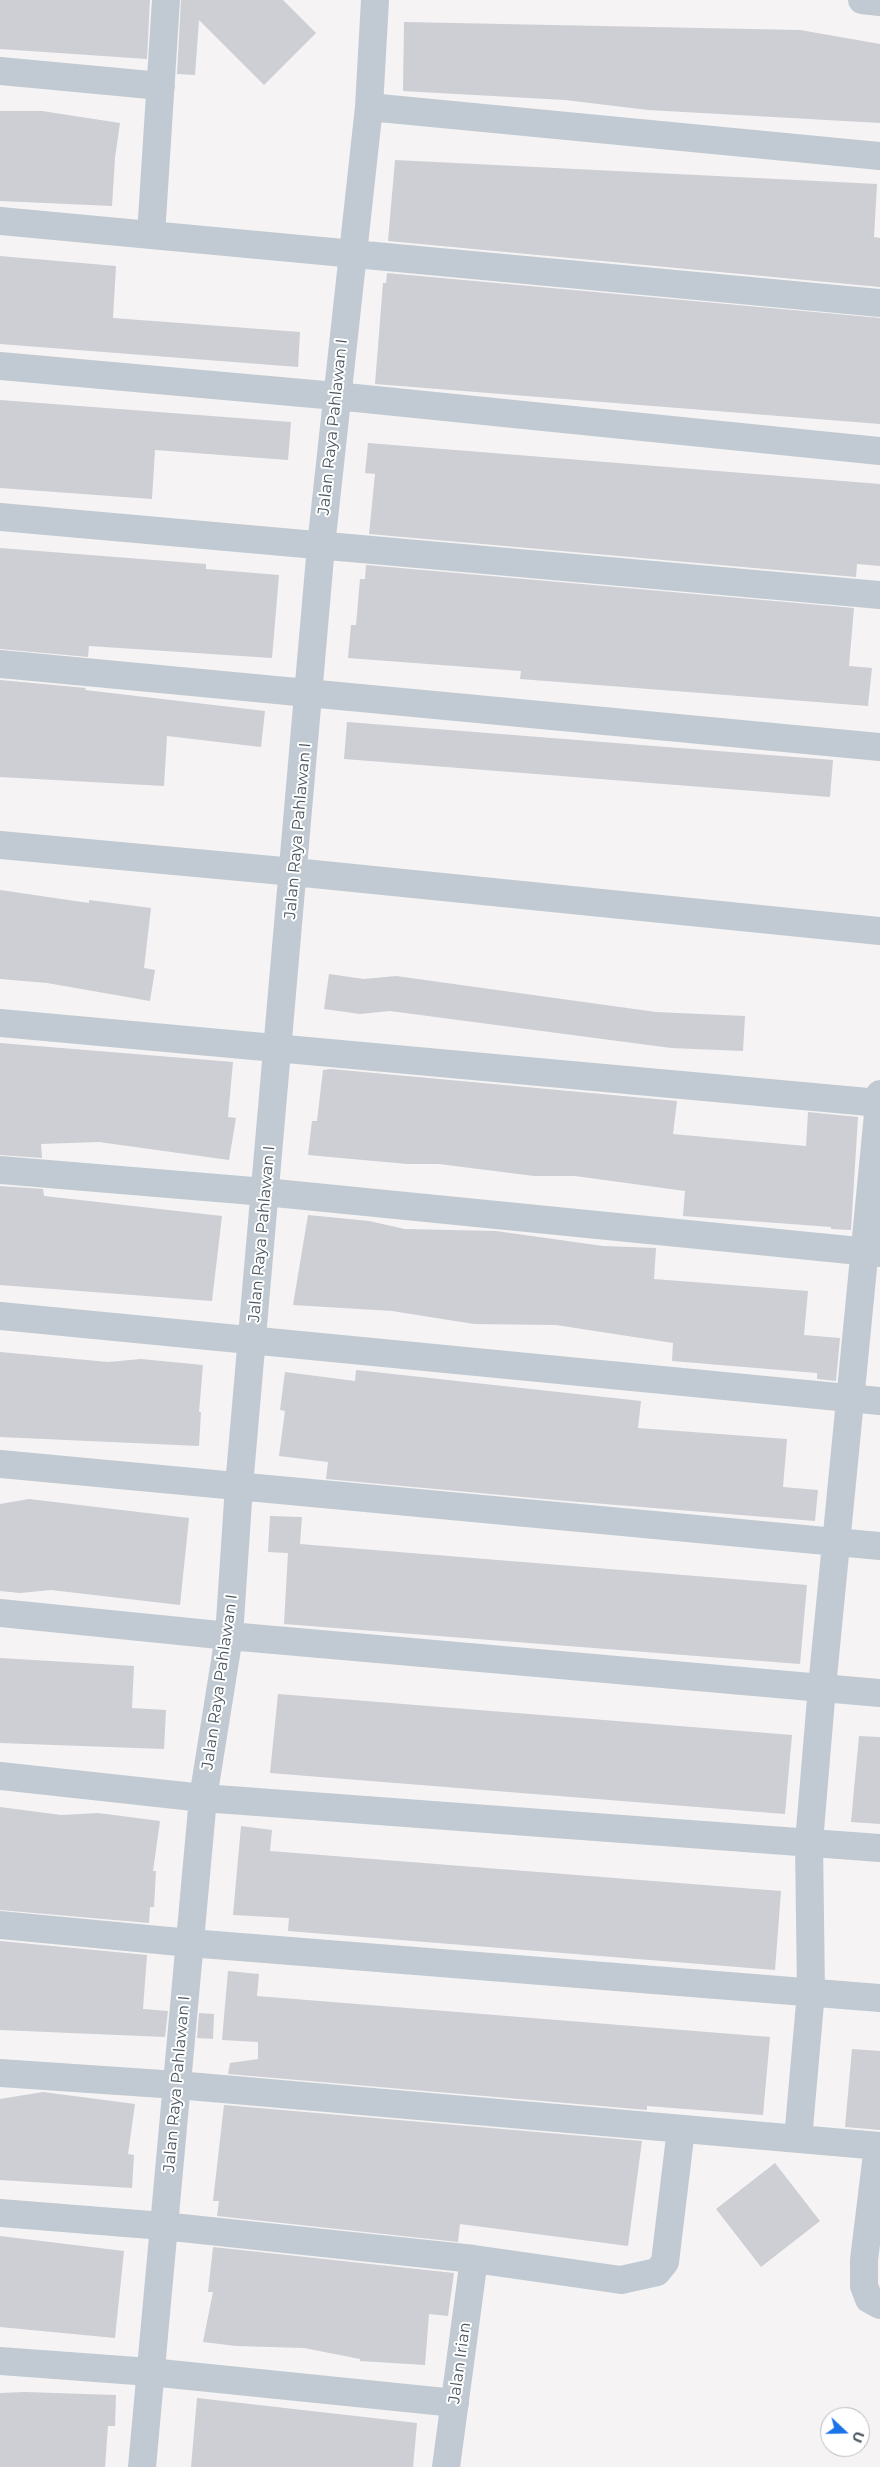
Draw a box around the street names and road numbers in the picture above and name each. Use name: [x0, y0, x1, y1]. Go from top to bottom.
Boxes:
street label: Jalan Raya Pahlawan I: [314, 338, 352, 516]
street label: Jalan Raya Pahlawan I: [281, 742, 315, 920]
street label: Jalan Raya Pahlawan I: [245, 1145, 279, 1323]
street label: Jalan Raya Pahlawan I: [198, 1593, 242, 1771]
street label: Jalan Raya Pahlawan I: [160, 1995, 194, 2173]
street label: Jalan Irian: [445, 2321, 475, 2405]

